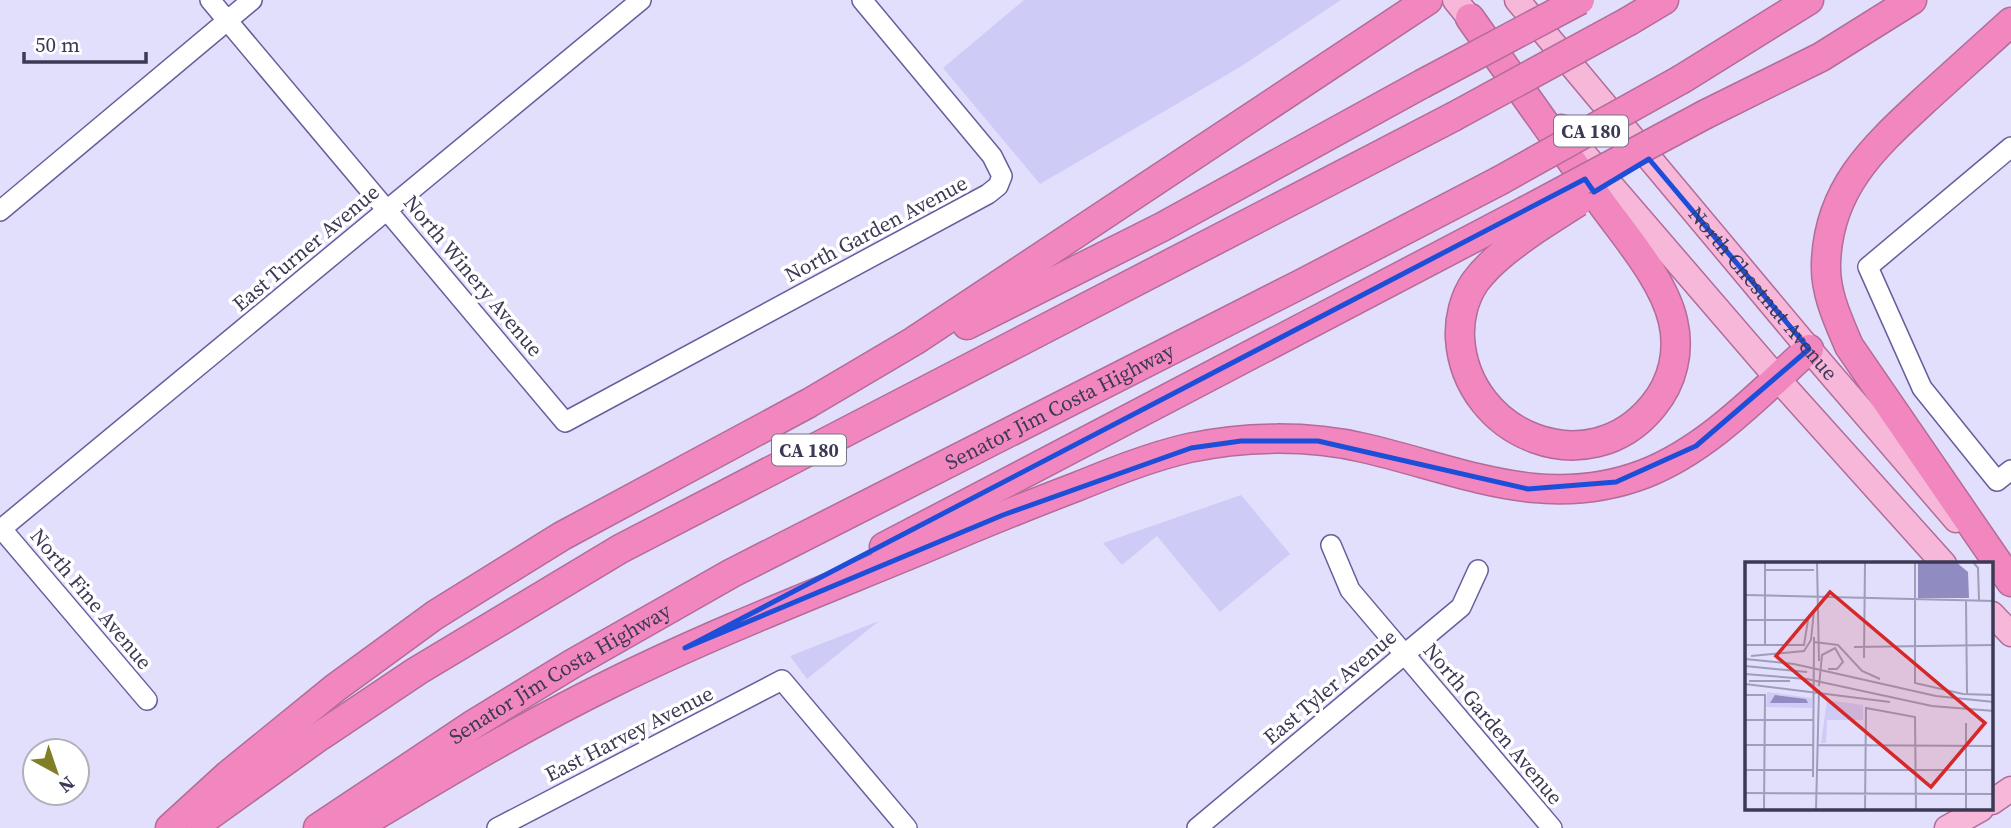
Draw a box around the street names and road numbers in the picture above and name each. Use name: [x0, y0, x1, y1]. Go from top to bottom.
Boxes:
road number: CA 180: [1554, 116, 1628, 146]
street label: North Garden Avenue: [779, 168, 972, 289]
street label: East Turner Avenue: [226, 178, 385, 318]
street label: North Winery Avenue: [397, 189, 550, 363]
street label: North Chestnut Avenue: [1682, 200, 1845, 386]
street label: Senator Jim Costa Highway: [940, 336, 1179, 476]
road number: CA 180: [772, 435, 846, 466]
street label: North Fine Avenue: [24, 522, 159, 675]
street label: Senator Jim Costa Highway: [443, 596, 676, 751]
street label: East Tyler Avenue: [1257, 622, 1402, 751]
street label: North Garden Avenue: [1417, 637, 1570, 811]
street label: East Harvey Avenue: [540, 679, 718, 789]

